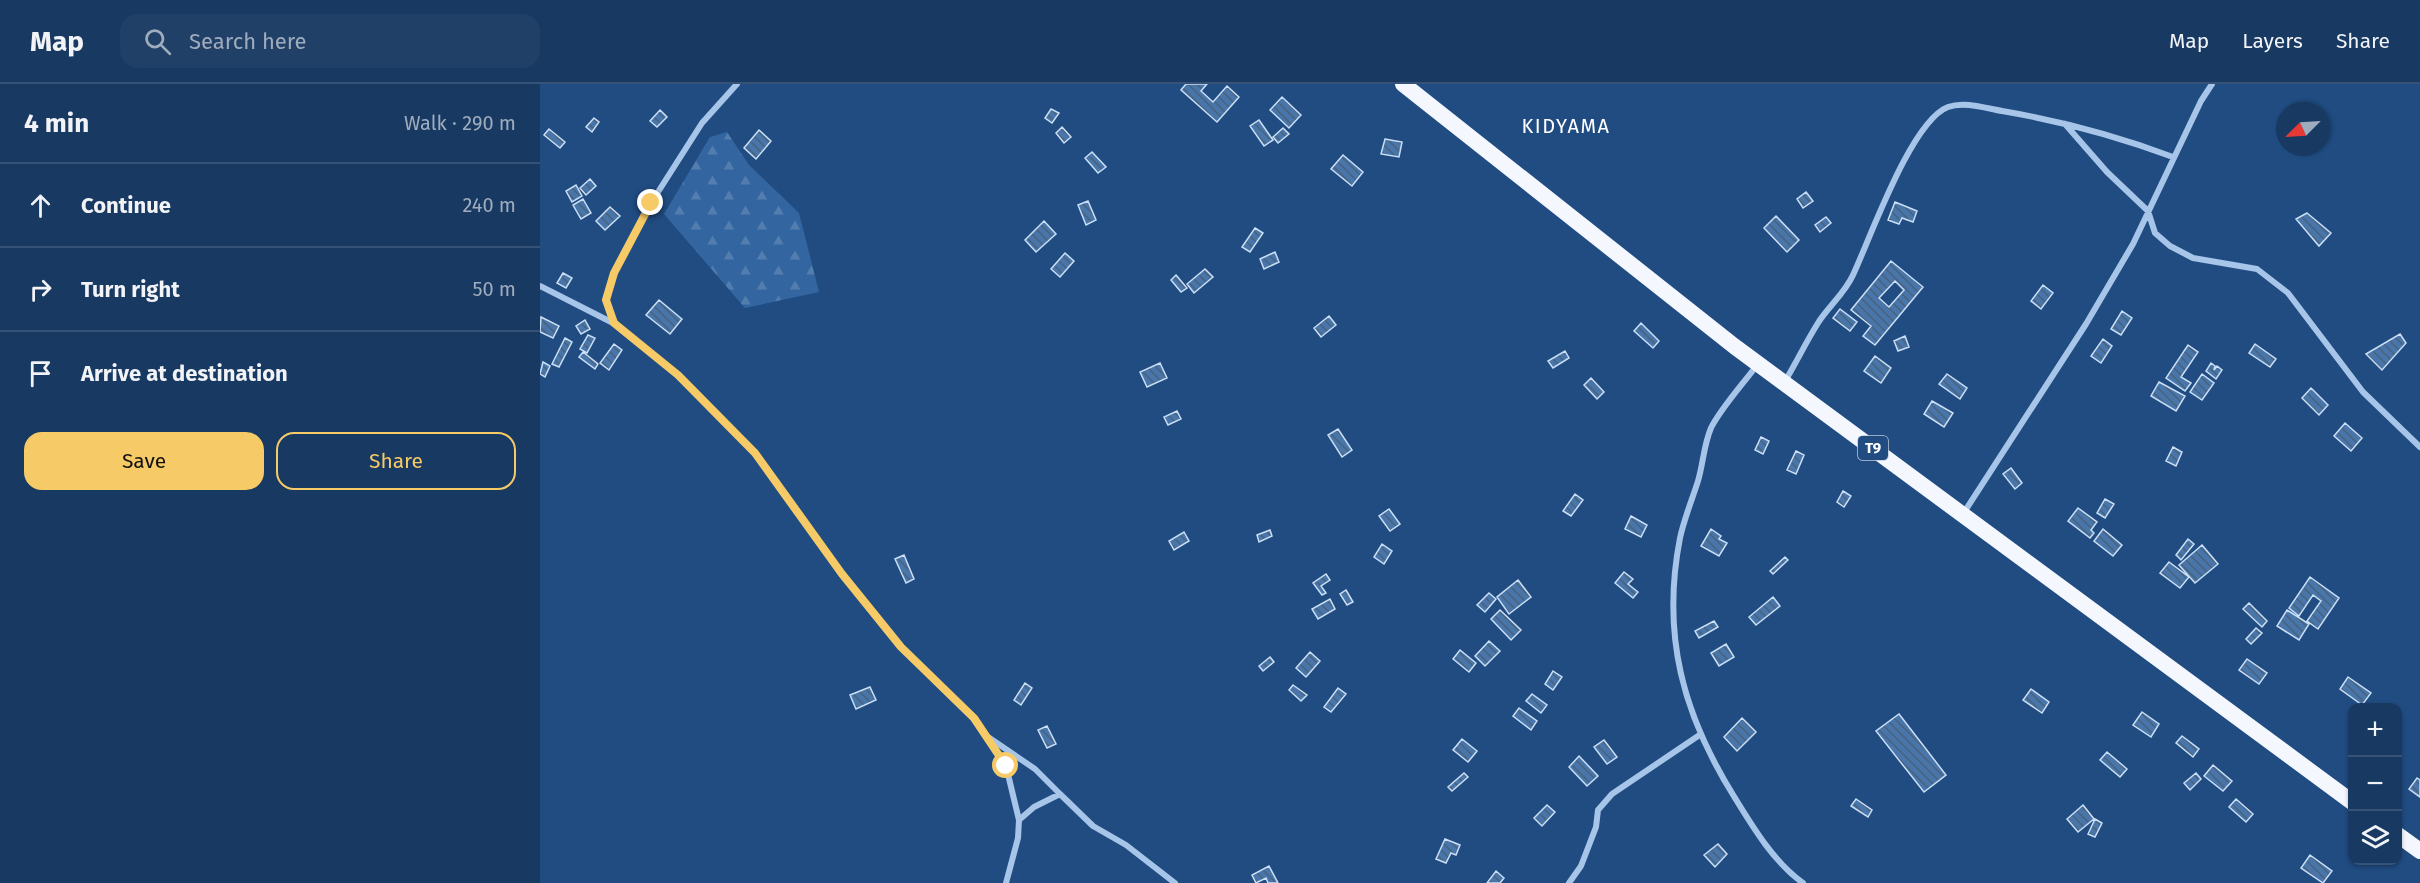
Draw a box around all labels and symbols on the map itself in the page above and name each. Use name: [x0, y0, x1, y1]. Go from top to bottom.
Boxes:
north arrow: [2276, 102, 2330, 156]
district label: KIDYAMA: [1522, 114, 1610, 138]
route end: [637, 189, 663, 215]
road number: T9: [1858, 436, 1888, 460]
route start: [992, 752, 1018, 778]

